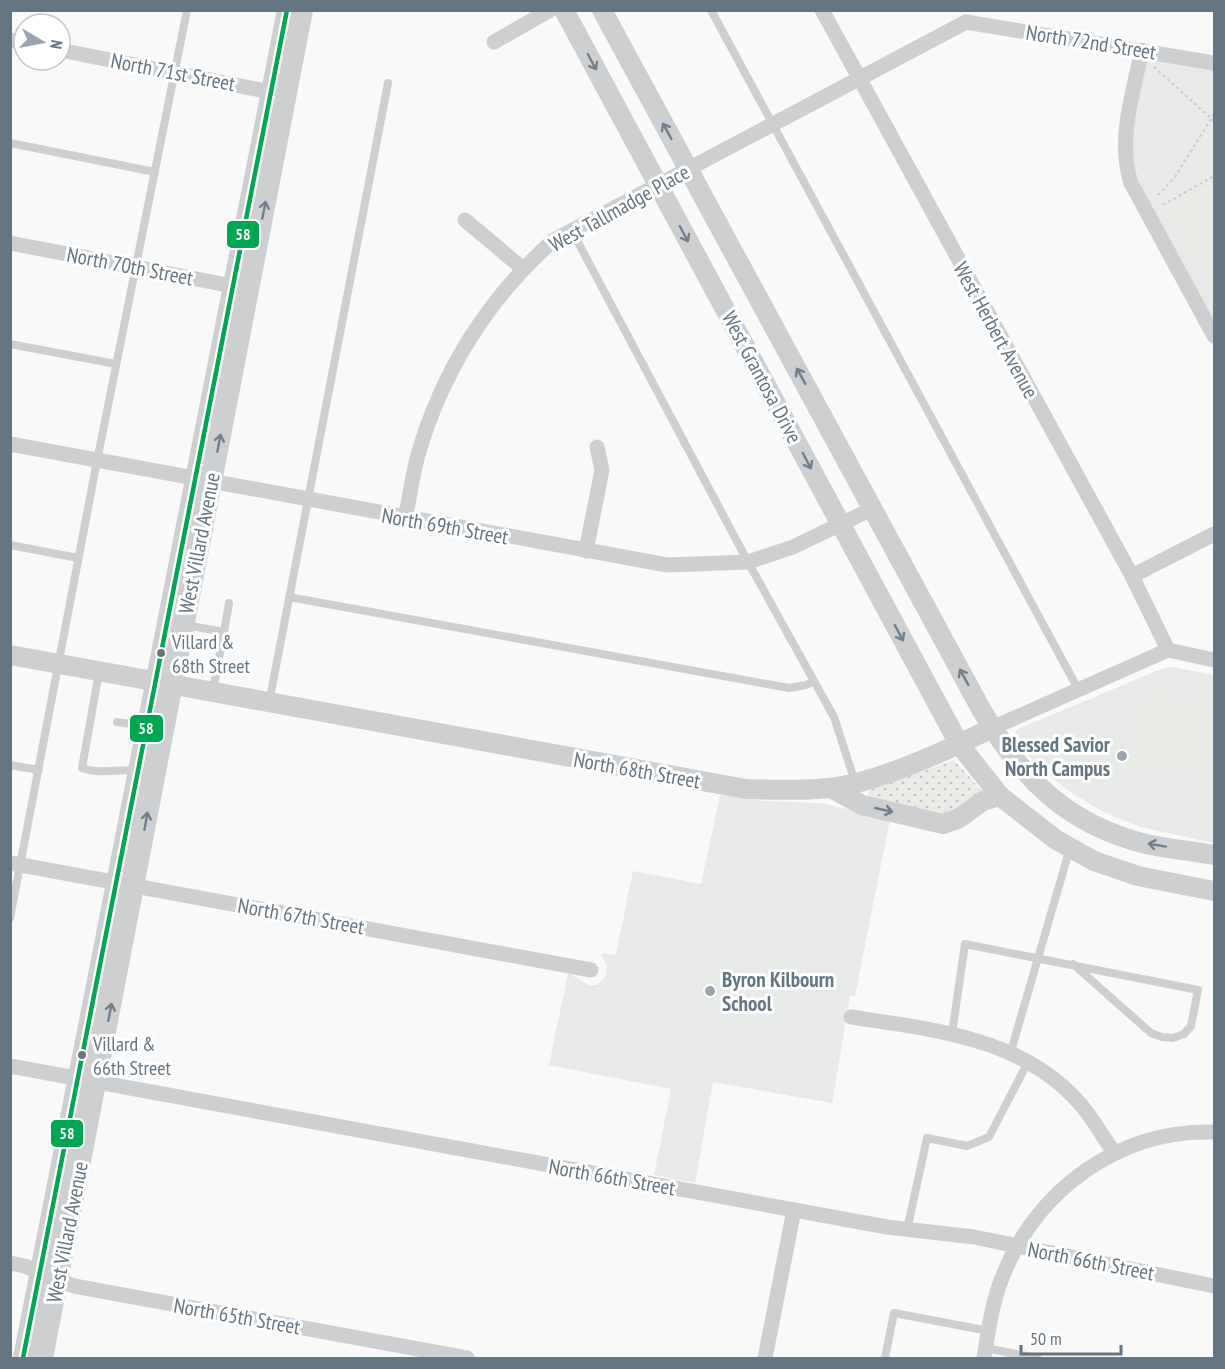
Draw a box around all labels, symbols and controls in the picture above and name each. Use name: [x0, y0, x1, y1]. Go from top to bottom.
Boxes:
north arrow: [12, 12, 72, 72]
street label: North 72nd Street: [1024, 18, 1158, 66]
text: N: [46, 39, 67, 51]
street label: North 71st Street: [109, 47, 238, 97]
one-way arrow: [586, 53, 598, 70]
one-way arrow: [661, 123, 673, 140]
street label: West Tallmadge Place: [544, 158, 694, 258]
one-way arrow: [259, 201, 270, 220]
line badge: 58: [226, 220, 260, 249]
text: 58: [235, 224, 251, 244]
one-way arrow: [679, 224, 690, 242]
street label: North 70th Street: [65, 241, 196, 291]
street label: West Herbert Avenue: [947, 257, 1045, 403]
street label: West Grantosa Drive: [716, 306, 808, 448]
one-way arrow: [795, 368, 806, 386]
one-way arrow: [214, 433, 225, 453]
one-way arrow: [801, 452, 813, 469]
street label: West Villard Avenue: [172, 470, 226, 616]
street label: North 69th Street: [380, 502, 511, 550]
one-way arrow: [894, 623, 905, 641]
place label: Villard & 68th Street: [171, 629, 250, 679]
marker: Villard & 68th Street: [155, 647, 167, 659]
one-way arrow: [958, 669, 970, 686]
line badge: 58: [129, 714, 164, 743]
text: 58: [138, 718, 154, 738]
place label: Blessed Savior North Campus: [1002, 731, 1111, 782]
street label: North 68th Street: [572, 746, 703, 794]
marker: Blessed Savior North Campus: [1115, 749, 1129, 763]
one-way arrow: [875, 805, 894, 817]
one-way arrow: [141, 812, 152, 831]
one-way arrow: [1147, 840, 1167, 851]
street label: North 67th Street: [236, 892, 366, 940]
place label: Byron Kilbourn School: [722, 966, 834, 1017]
marker: Byron Kilbourn School: [703, 984, 717, 998]
one-way arrow: [105, 1003, 116, 1023]
place label: Villard & 66th Street: [92, 1031, 171, 1081]
marker: Villard & 66th Street: [76, 1049, 88, 1061]
line badge: 58: [50, 1119, 84, 1148]
text: 58: [59, 1123, 75, 1143]
street label: North 66th Street: [547, 1153, 678, 1201]
street label: West Villard Avenue: [40, 1159, 94, 1305]
street label: North 66th Street: [1026, 1236, 1157, 1286]
street label: North 65th Street: [172, 1292, 303, 1340]
scale bar: [1021, 1318, 1122, 1356]
text: 50 m: [1030, 1327, 1062, 1350]

